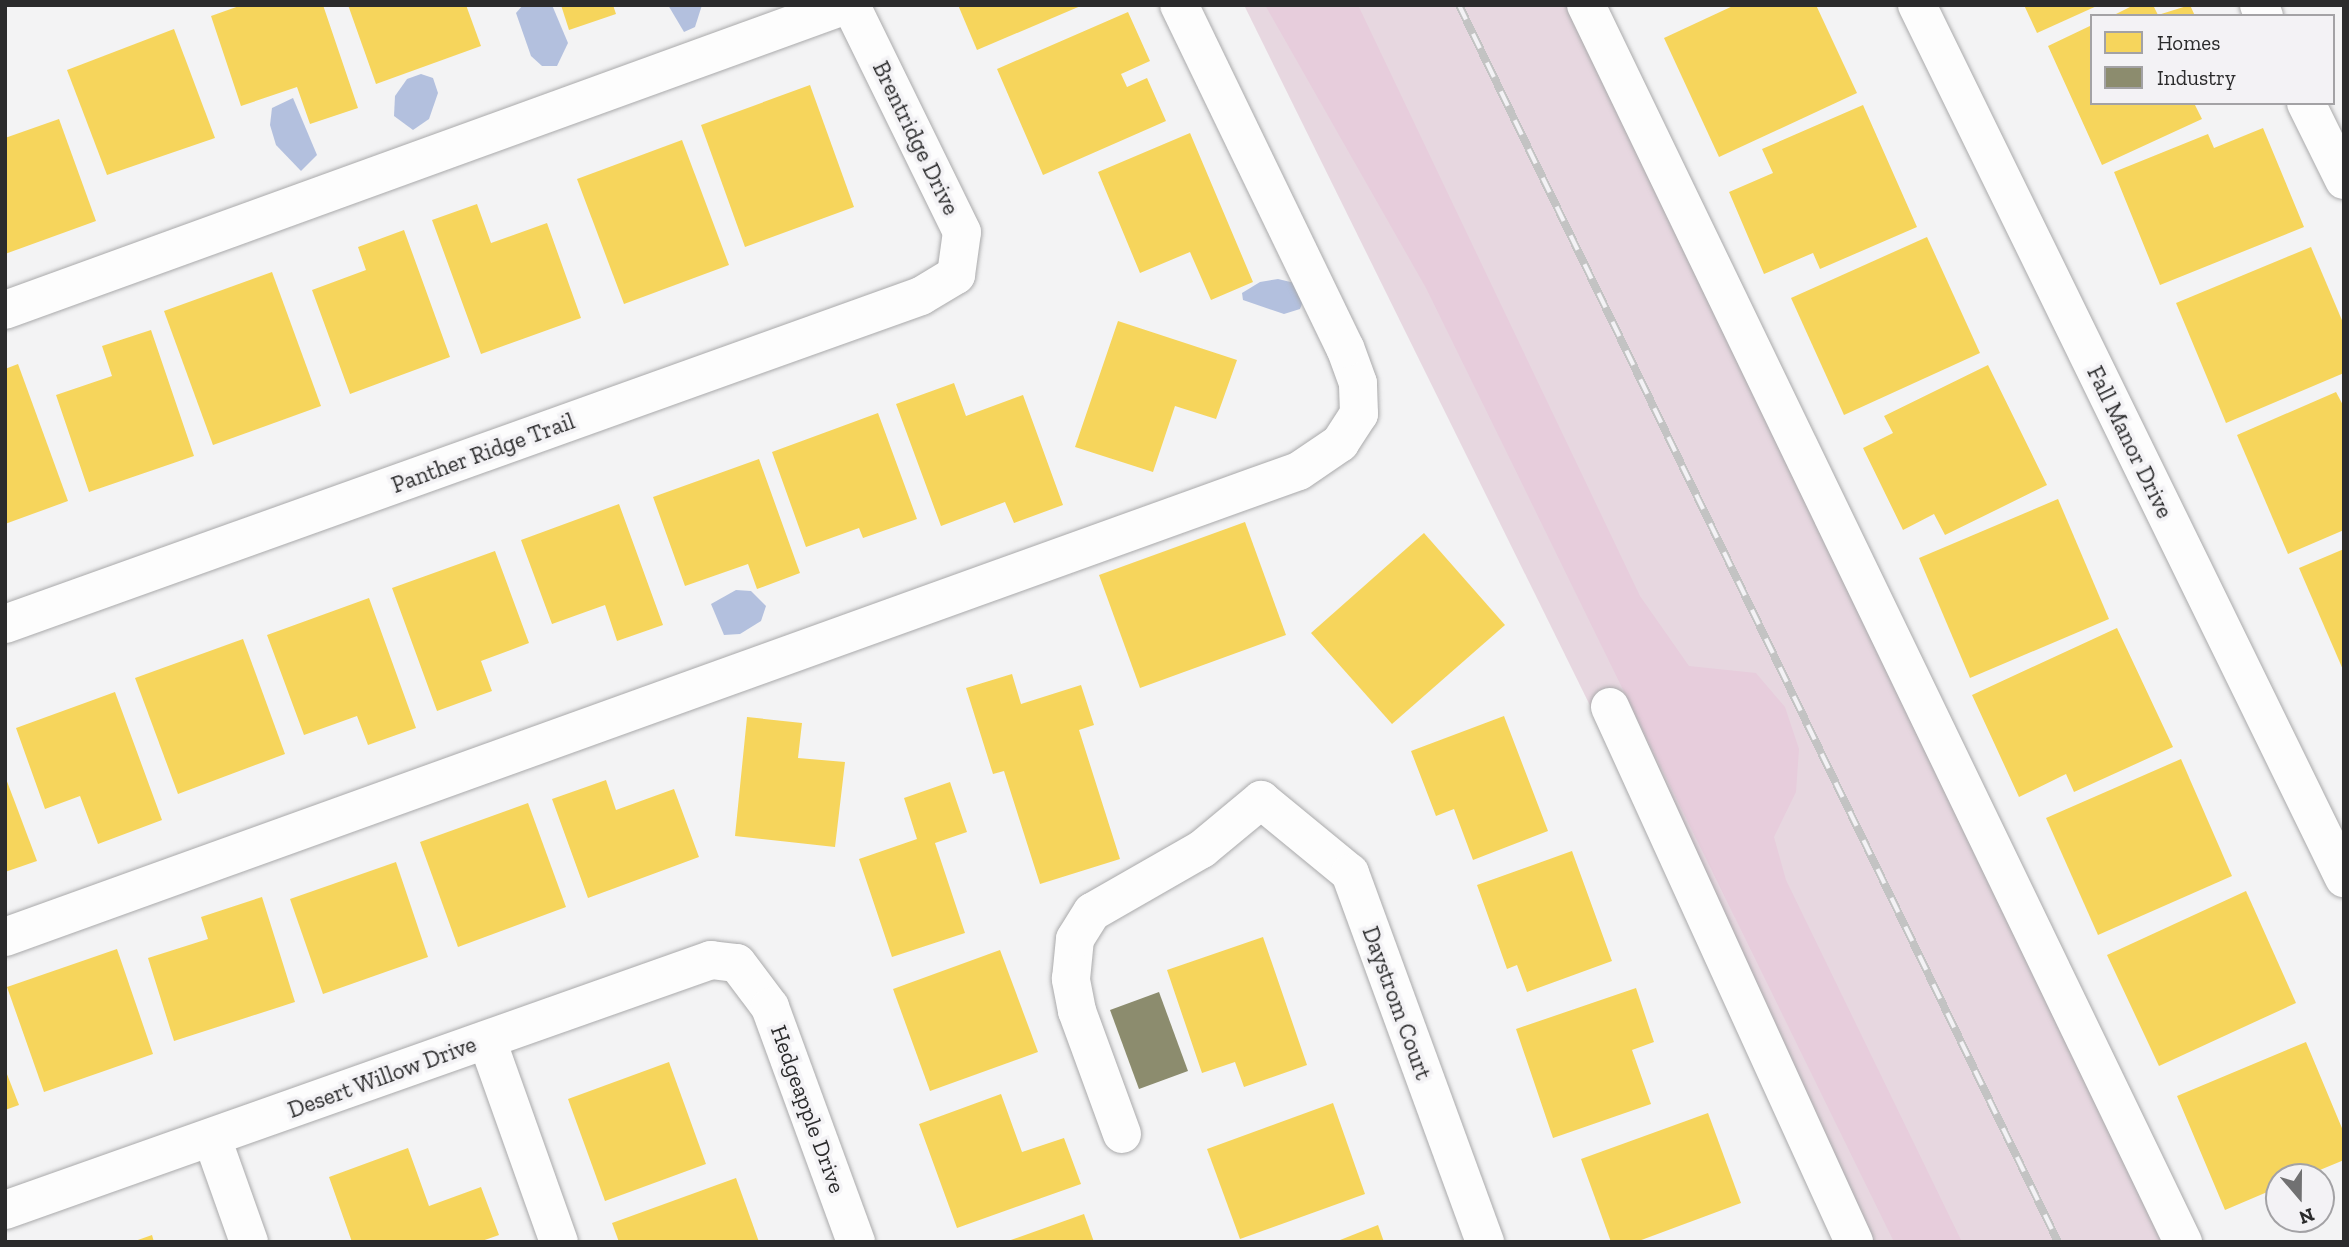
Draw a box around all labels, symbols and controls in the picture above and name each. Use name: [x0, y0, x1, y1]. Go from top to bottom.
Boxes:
legend: [2090, 14, 2335, 105]
text: Homes: [2157, 30, 2220, 55]
street label: Brentridge Drive: [867, 57, 965, 219]
text: Industry: [2157, 65, 2236, 90]
street label: Fall Manor Drive: [2081, 361, 2179, 523]
street label: Panther Ridge Trail: [387, 407, 579, 499]
street label: Daystrom Court: [1356, 923, 1438, 1083]
street label: Hedgeapple Drive: [765, 1021, 851, 1197]
street label: Desert Willow Drive: [283, 1030, 481, 1124]
north arrow: [2265, 1163, 2335, 1233]
text: N: [2296, 1203, 2317, 1230]

